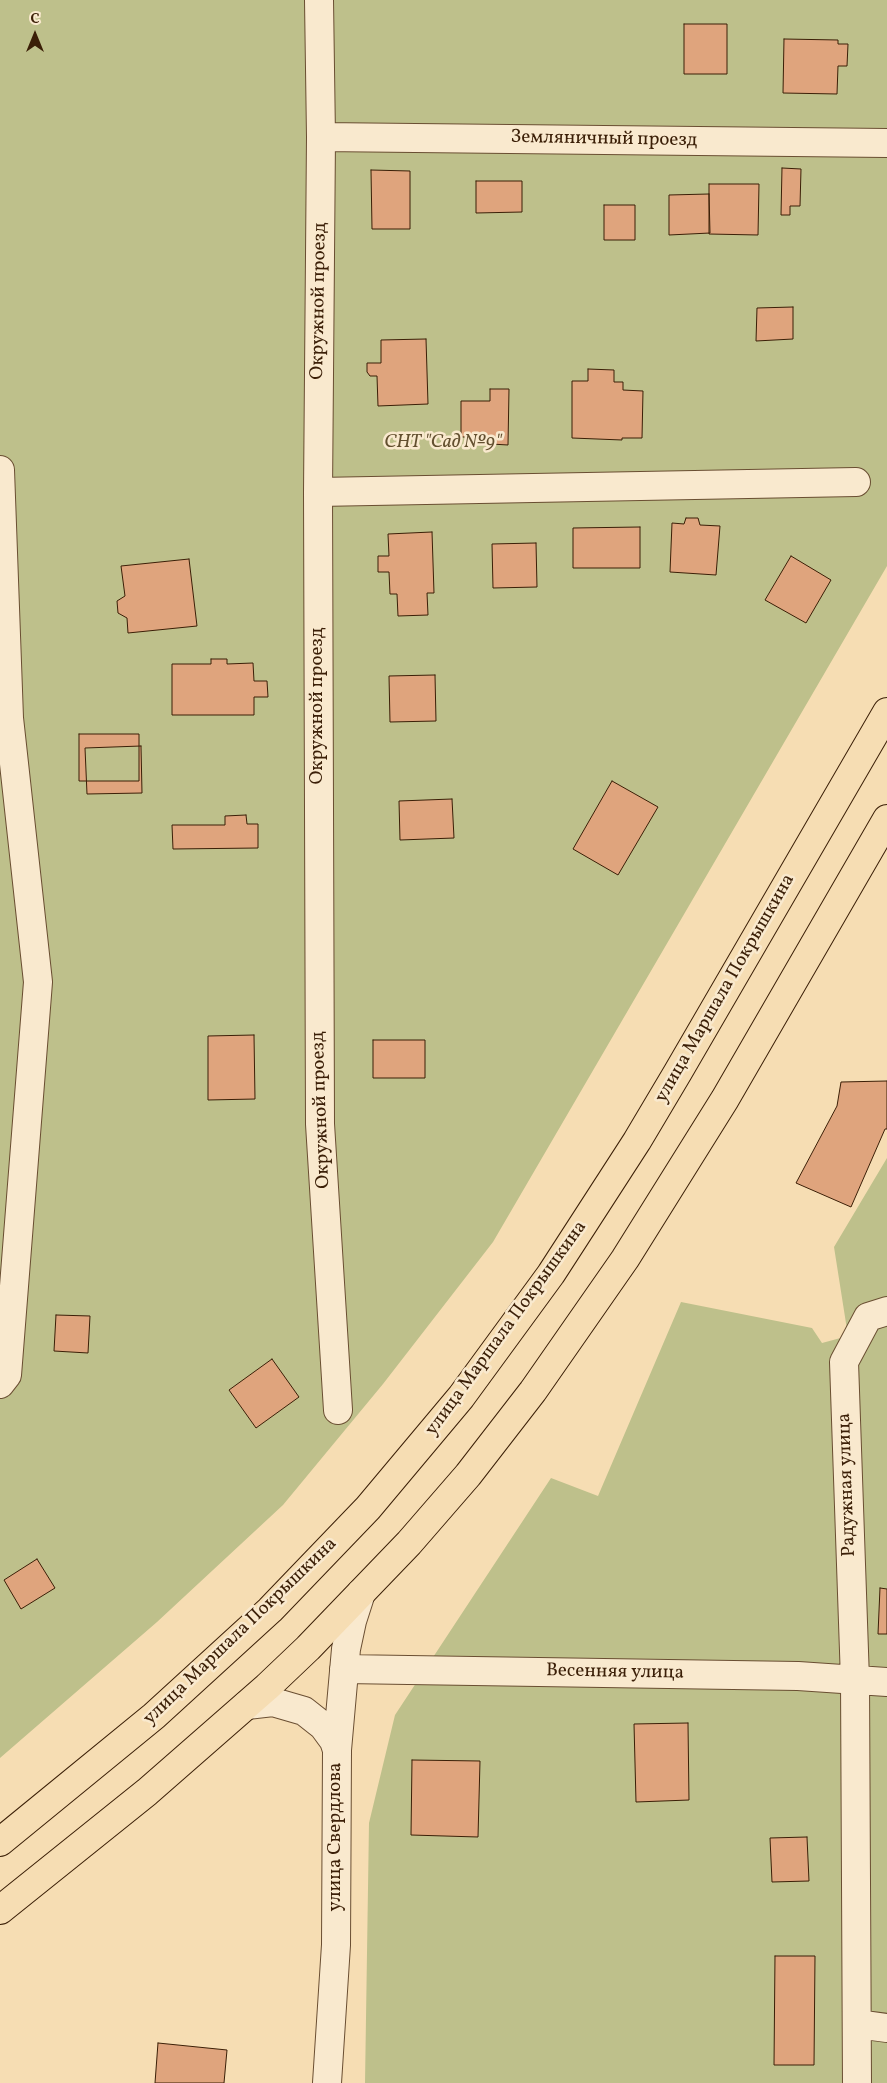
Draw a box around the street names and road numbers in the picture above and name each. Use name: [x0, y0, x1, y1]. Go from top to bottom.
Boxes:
street label: Земляничный проезд: [510, 127, 698, 153]
street label: Окружной проезд: [307, 222, 333, 380]
street label: Окружной проезд: [308, 627, 330, 785]
street label: улица Маршала Покрышкина: [651, 871, 801, 1107]
street label: Окружной проезд: [308, 1031, 336, 1189]
street label: улица Маршала Покрышкина: [421, 1217, 593, 1441]
street label: Радужная улица: [834, 1413, 862, 1557]
street label: улица Маршала Покрышкина: [139, 1533, 343, 1731]
street label: Весенняя улица: [546, 1660, 684, 1686]
street label: улица Свердлова: [326, 1763, 348, 1911]

